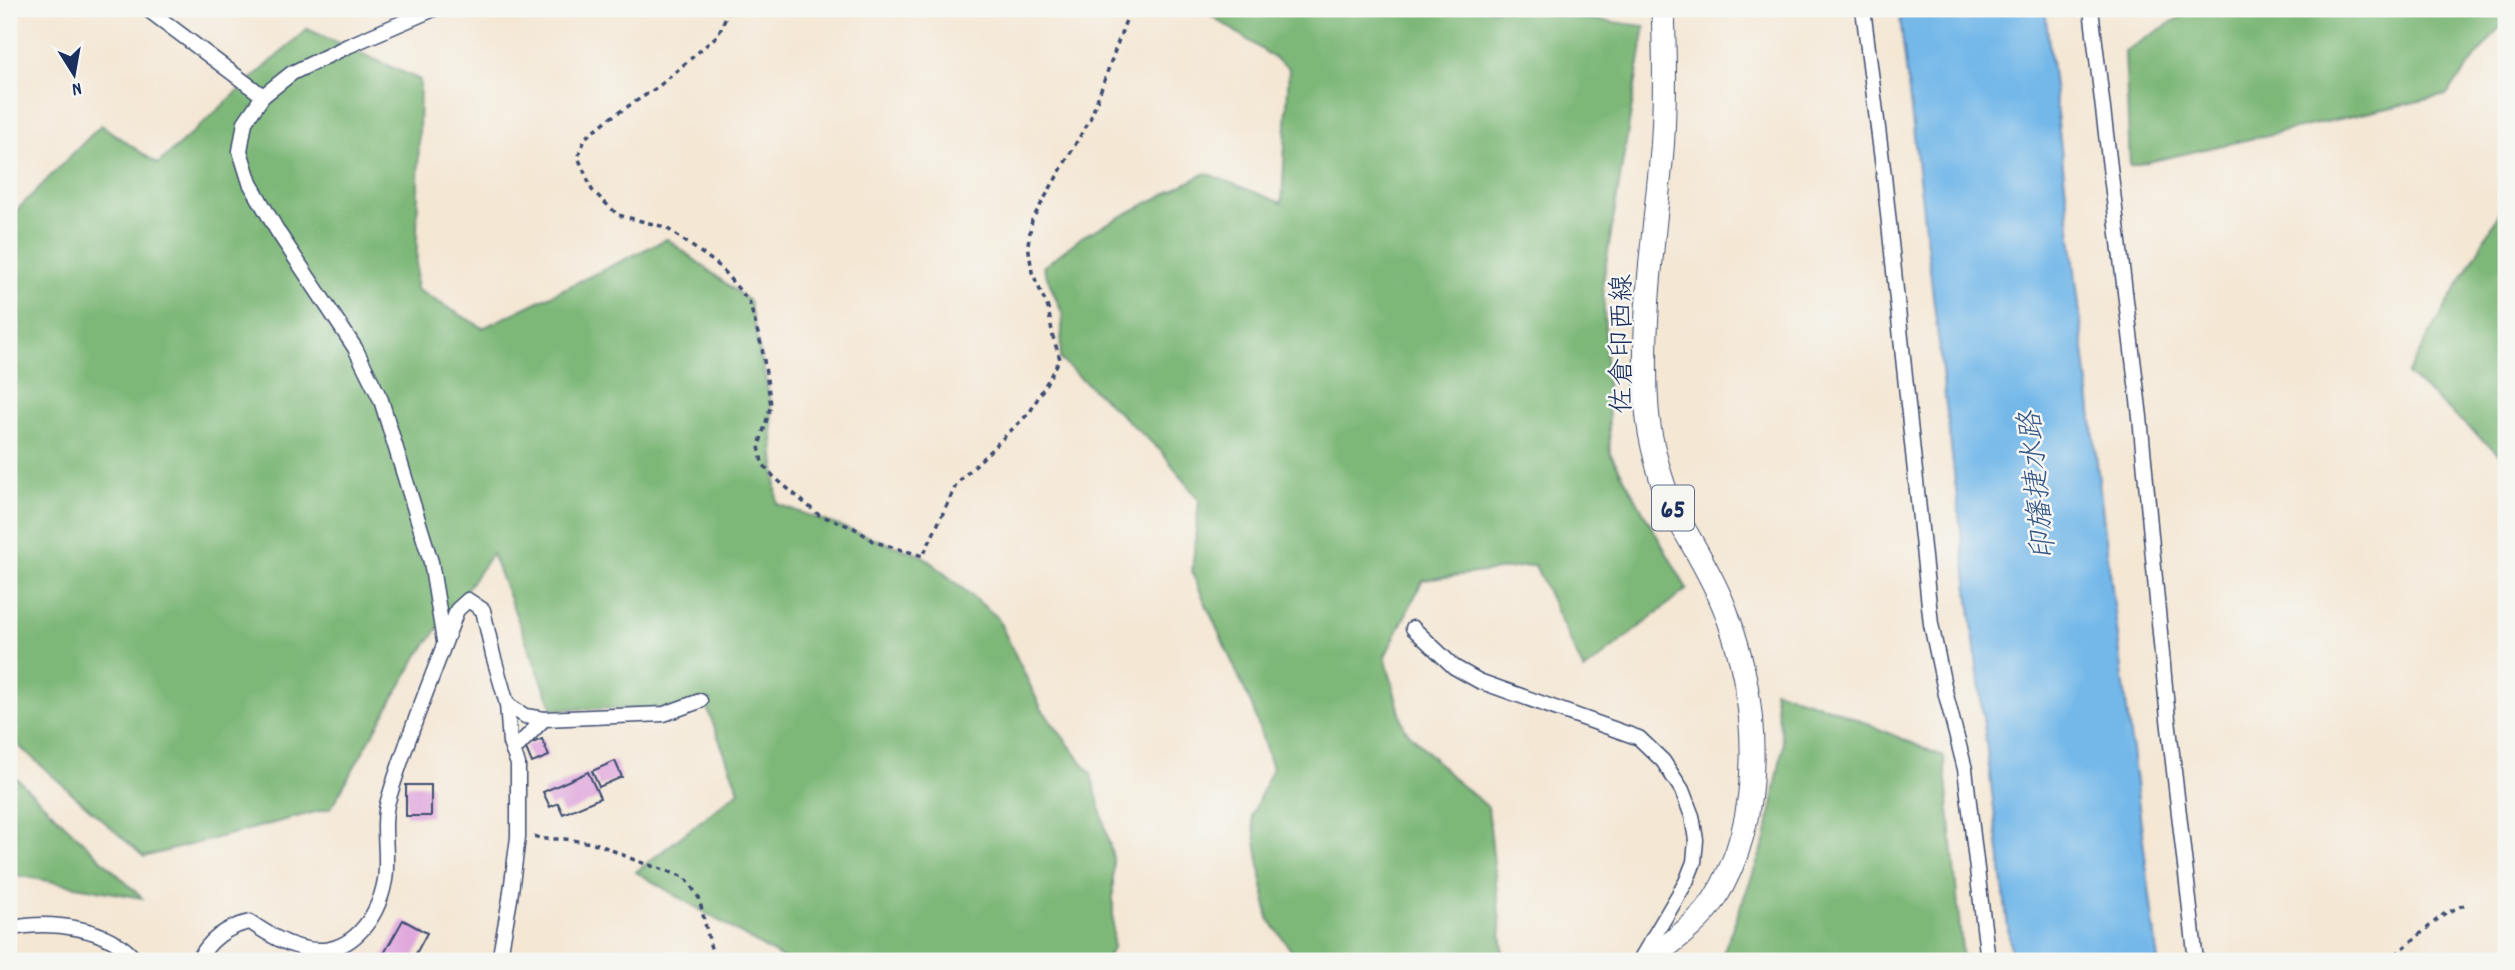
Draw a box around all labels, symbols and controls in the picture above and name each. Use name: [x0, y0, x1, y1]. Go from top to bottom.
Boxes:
north arrow: [38, 38, 108, 108]
text: N: [69, 73, 84, 101]
street label: 佐倉印西線: [1605, 274, 1645, 414]
water label: 印旛捷水路: [2011, 407, 2070, 562]
road number: 65: [1652, 486, 1694, 530]

